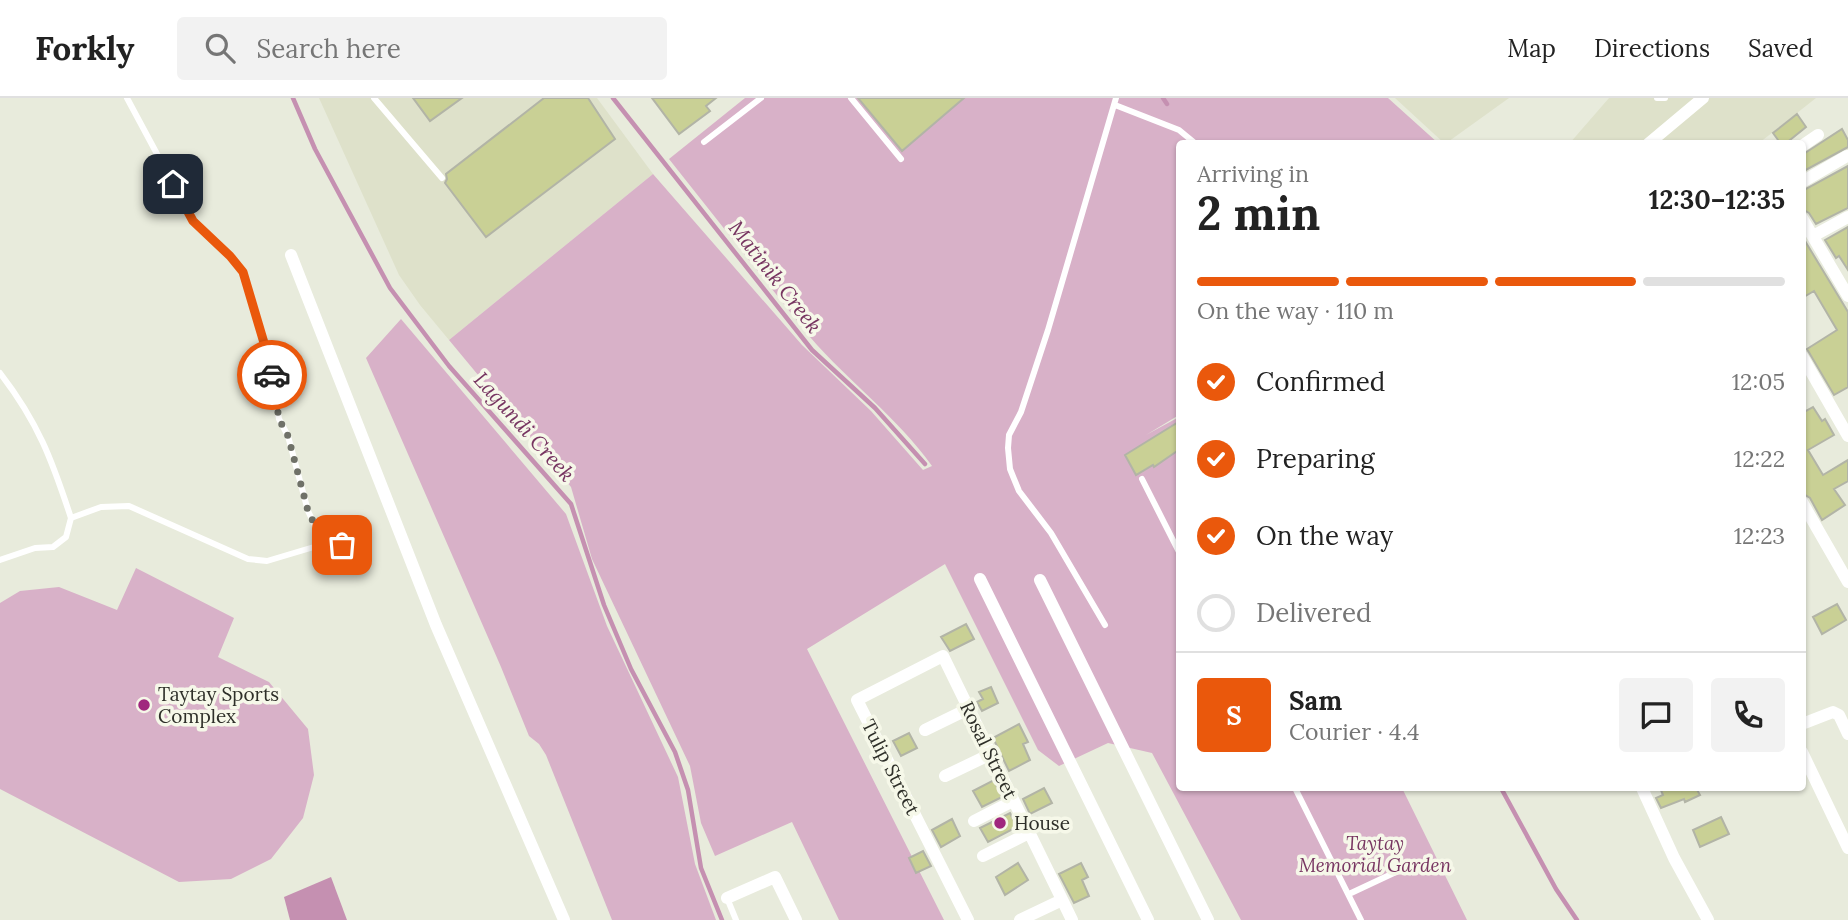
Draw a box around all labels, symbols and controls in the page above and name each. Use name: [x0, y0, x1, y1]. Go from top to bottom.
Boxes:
search box: [177, 17, 667, 80]
text: Forkly: [35, 27, 135, 69]
icon: search: [201, 29, 239, 67]
text: Search here: [257, 32, 401, 65]
text: Map: [1507, 33, 1556, 64]
text: Directions: [1594, 33, 1710, 64]
text: Saved: [1748, 33, 1813, 64]
pin: [143, 154, 203, 214]
text: Arriving in: [1197, 159, 1309, 188]
icon: home: [154, 165, 192, 203]
text: 12:30–12:35: [1649, 183, 1785, 216]
text: 2 min: [1197, 184, 1320, 243]
water label: Matinik Creek: [723, 215, 828, 339]
text: On the way · 110 m: [1197, 296, 1394, 325]
courier: [237, 340, 307, 410]
icon: car: [253, 356, 291, 394]
icon: check: [1197, 363, 1235, 401]
text: Confirmed: [1256, 365, 1385, 398]
water label: Lagundi Creek: [468, 366, 581, 487]
text: 12:05: [1732, 367, 1785, 396]
icon: check: [1197, 440, 1235, 478]
text: Preparing: [1256, 442, 1375, 475]
text: 12:22: [1734, 444, 1785, 473]
pin: [312, 515, 372, 575]
icon: check: [1197, 517, 1235, 555]
text: On the way: [1256, 519, 1393, 552]
text: 12:23: [1734, 521, 1785, 550]
icon: bag: [323, 526, 361, 564]
text: Delivered: [1256, 596, 1372, 629]
button: chat: [1619, 678, 1693, 752]
button: phone: [1711, 678, 1785, 752]
place label: Taytay Sports Complex: [158, 682, 279, 728]
text: Sam: [1289, 684, 1342, 717]
marker: Taytay Sports Complex: [136, 697, 152, 713]
street label: Rosal Street: [955, 697, 1023, 803]
text: S: [1226, 699, 1242, 732]
street label: Tulip Street: [857, 715, 926, 819]
text: Courier · 4.4: [1289, 717, 1420, 746]
place label: House: [1014, 811, 1070, 835]
marker: House: [992, 815, 1008, 831]
park label: Taytay Memorial Garden: [1299, 831, 1452, 877]

